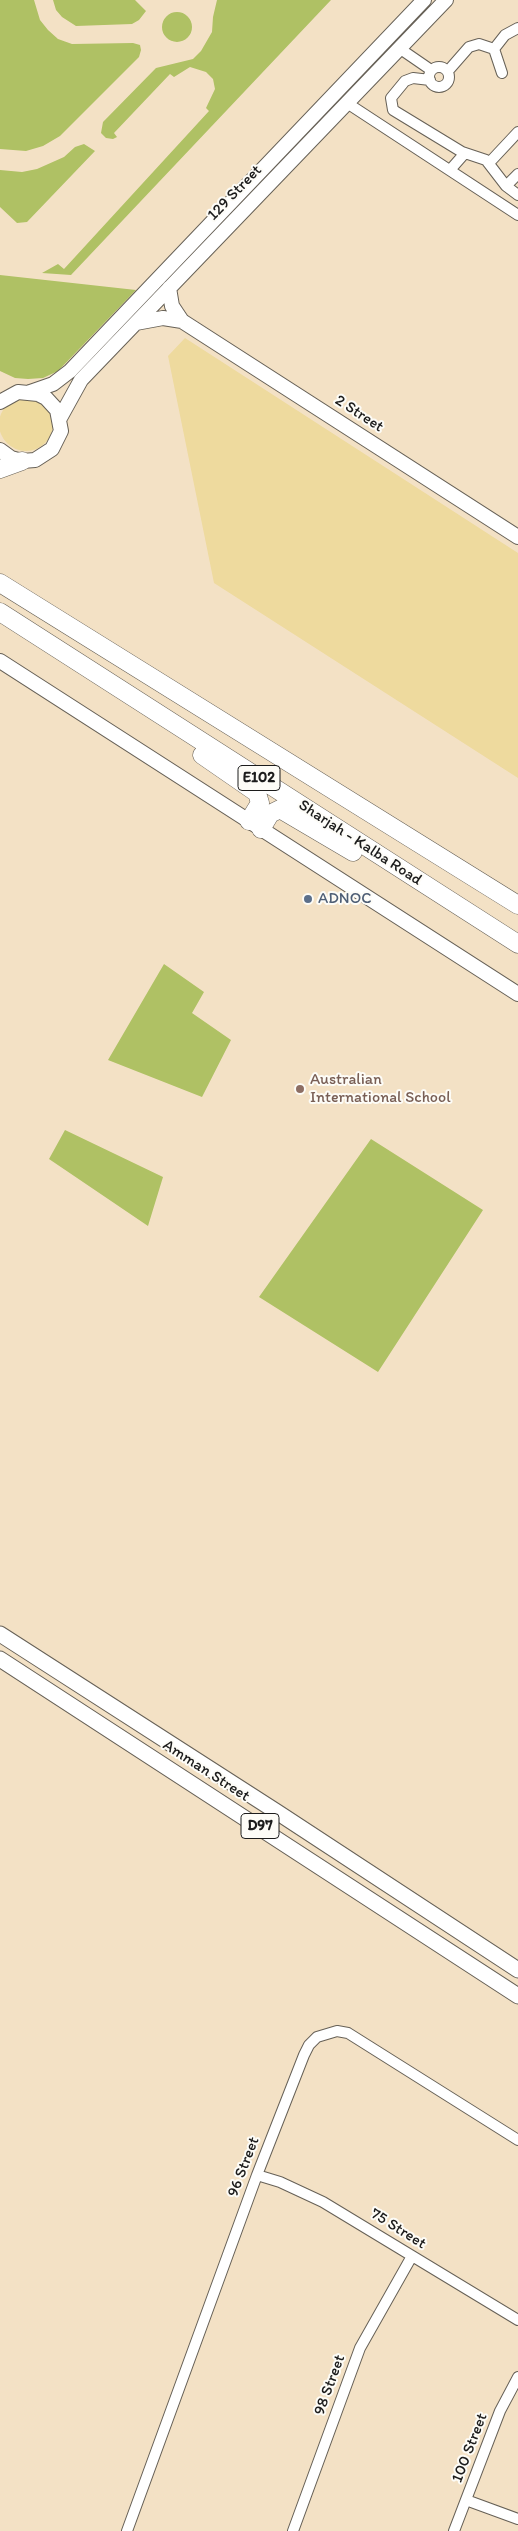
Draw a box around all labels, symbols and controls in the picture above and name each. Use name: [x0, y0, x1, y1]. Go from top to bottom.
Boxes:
street label: 129 Street: [204, 161, 266, 225]
street label: 2 Street: [331, 391, 387, 437]
road number: E102: [238, 766, 280, 790]
street label: Sharjah - Kalba Road: [295, 796, 425, 890]
place label: ADNOC: [318, 889, 371, 909]
marker: ADNOC: [302, 893, 314, 905]
place label: Australian International School: [310, 1070, 451, 1108]
marker: Australian International School: [294, 1083, 306, 1095]
street label: Amman Street: [159, 1736, 253, 1806]
road number: D97: [241, 1814, 279, 1838]
street label: 96 Street: [224, 2134, 264, 2200]
street label: 75 Street: [367, 2204, 429, 2254]
street label: 98 Street: [310, 2352, 350, 2418]
street label: 100 Street: [448, 2410, 492, 2486]

